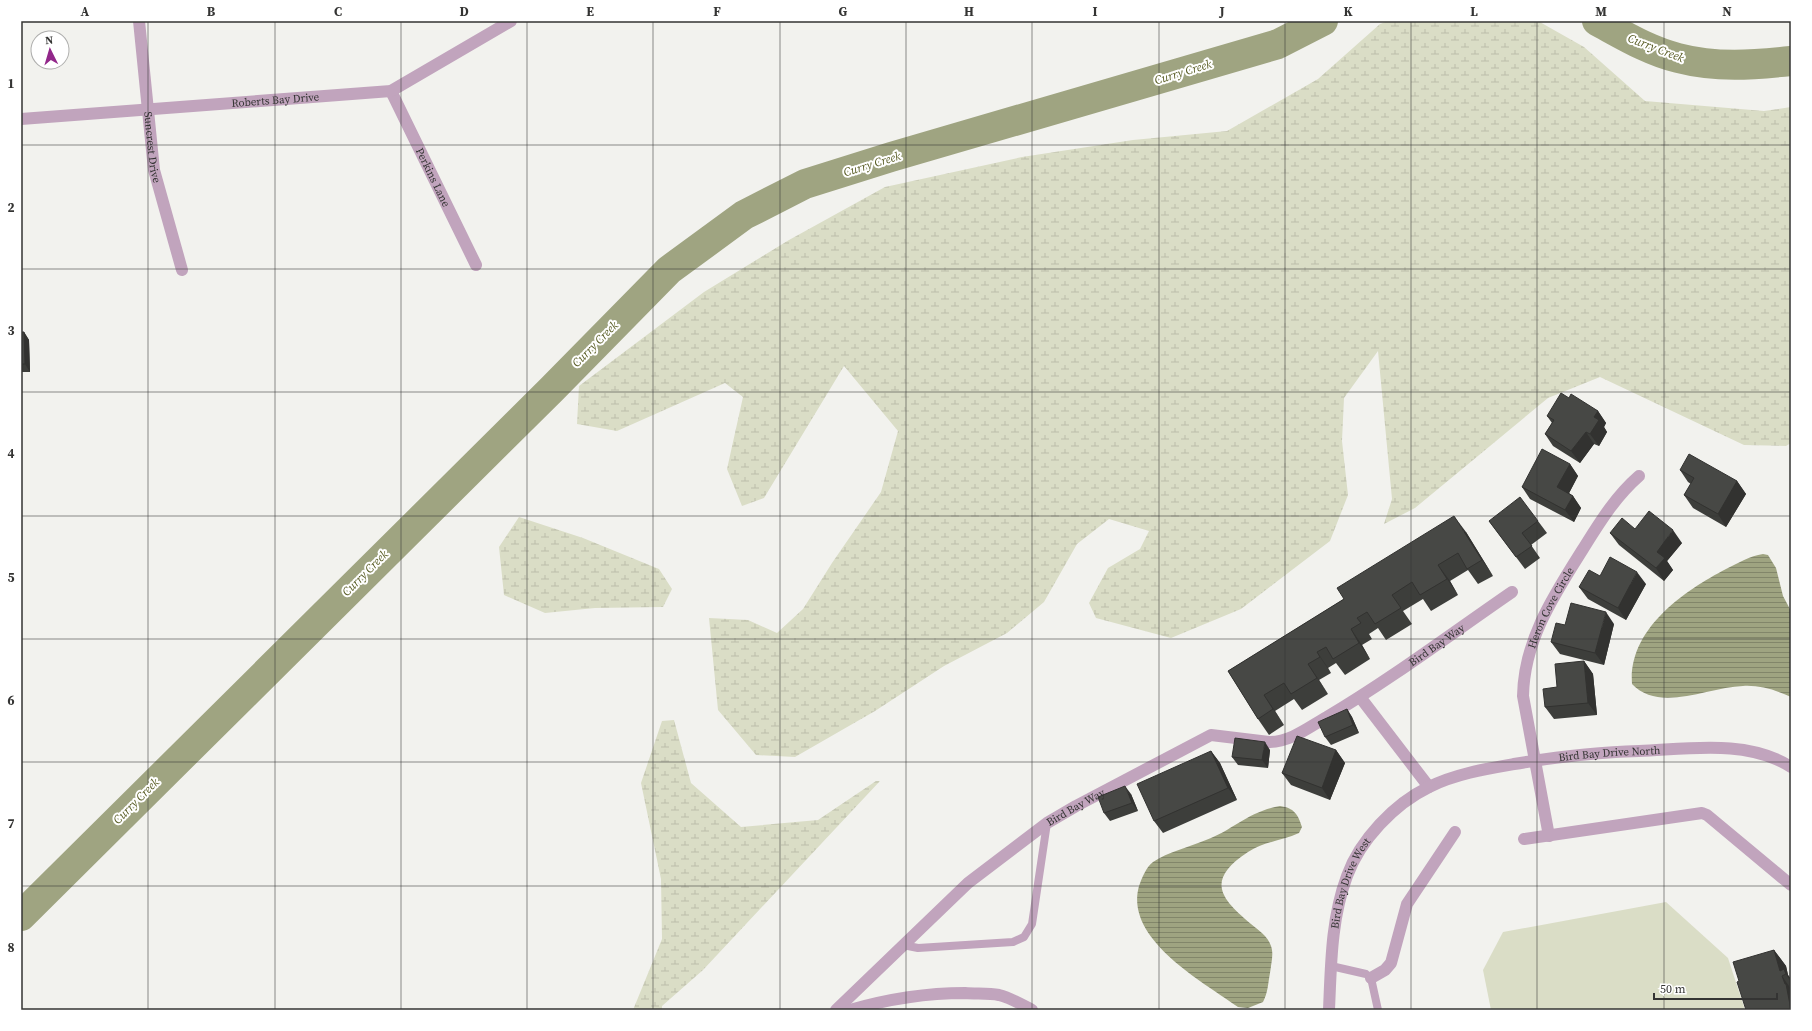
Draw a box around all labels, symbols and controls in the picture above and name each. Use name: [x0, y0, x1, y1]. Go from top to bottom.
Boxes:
text: A: [81, 3, 90, 20]
text: B: [207, 3, 216, 20]
text: C: [334, 3, 342, 20]
text: D: [459, 3, 469, 20]
text: E: [586, 3, 594, 20]
text: F: [713, 3, 721, 20]
text: G: [839, 3, 848, 20]
text: H: [964, 3, 974, 20]
text: I: [1092, 3, 1098, 20]
text: J: [1218, 3, 1225, 20]
text: K: [1343, 3, 1353, 20]
text: L: [1470, 3, 1478, 20]
text: M: [1595, 3, 1607, 20]
text: N: [1722, 3, 1732, 20]
north arrow: [30, 30, 70, 70]
water label: Curry Creek: [1626, 30, 1687, 66]
text: N: [45, 33, 54, 48]
water label: Curry Creek: [1152, 56, 1214, 88]
text: 1: [7, 75, 15, 92]
street label: Roberts Bay Drive: [231, 89, 320, 111]
street label: Suncrest Drive: [140, 111, 164, 185]
street label: Perkins Lane: [412, 145, 454, 210]
water label: Curry Creek: [841, 148, 903, 180]
text: 2: [7, 199, 15, 216]
water label: Curry Creek: [568, 317, 622, 371]
text: 3: [7, 322, 15, 339]
text: 4: [7, 445, 15, 462]
water label: Curry Creek: [338, 546, 392, 600]
street label: Heron Cove Circle: [1524, 564, 1578, 650]
text: 5: [7, 569, 15, 586]
street label: Bird Bay Way: [1406, 620, 1468, 670]
text: 6: [7, 692, 15, 709]
street label: Bird Bay Drive North: [1558, 743, 1661, 765]
water label: Curry Creek: [109, 774, 163, 828]
street label: Bird Bay Way: [1044, 785, 1108, 830]
text: 7: [7, 815, 15, 832]
street label: Bird Bay Drive West: [1327, 834, 1374, 930]
text: 8: [7, 939, 15, 956]
scale bar: [1654, 975, 1777, 1001]
text: 50 m: [1660, 981, 1686, 997]

